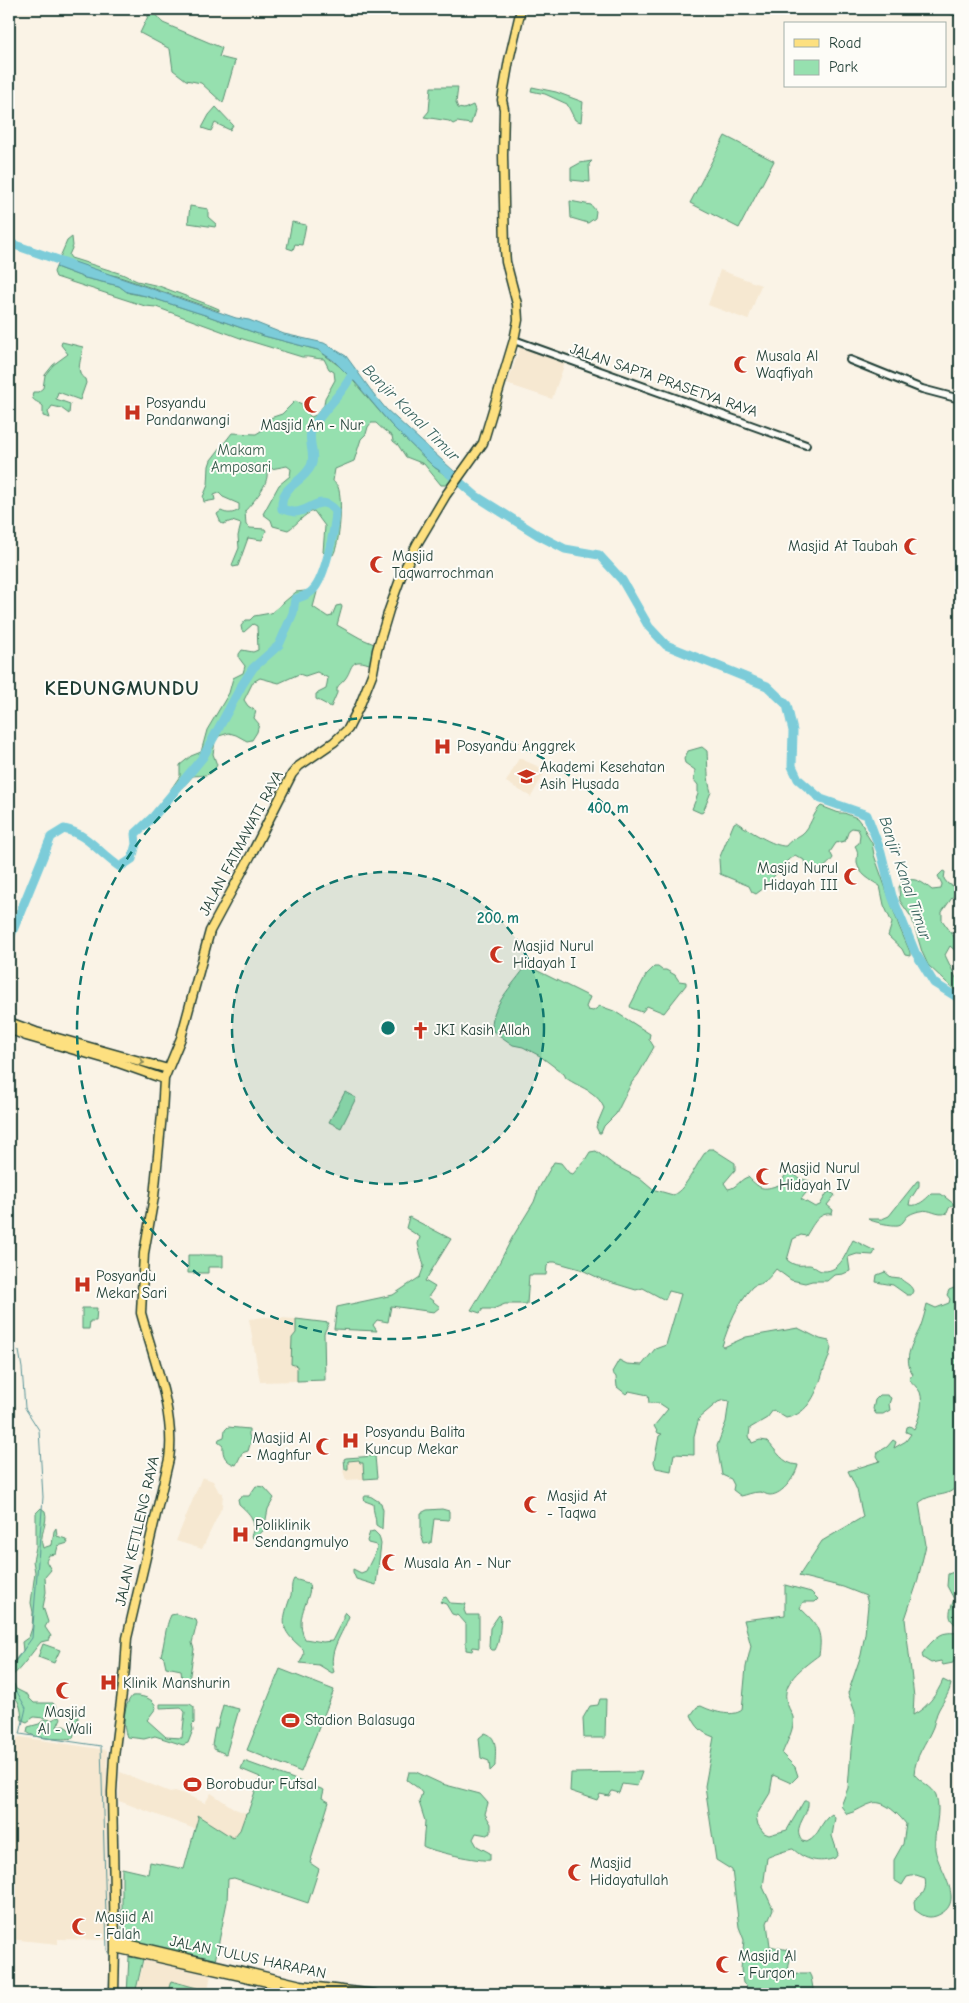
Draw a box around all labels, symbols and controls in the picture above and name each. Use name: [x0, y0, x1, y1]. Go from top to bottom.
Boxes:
legend: [784, 22, 946, 88]
text: Road: [829, 34, 861, 52]
text: Park: [829, 58, 858, 76]
street label: JALAN SAPTA PRASETYA RAYA: [568, 339, 761, 421]
place label: Musala Al Waqfiyah: [756, 347, 818, 382]
mosque icon: Musala Al Waqfiyah: [732, 355, 752, 375]
water label: Banjir Kanal Timur: [359, 361, 464, 466]
place label: Posyandu Pandanwangi: [146, 394, 230, 429]
mosque icon: Masjid An - Nur: [302, 394, 322, 414]
hospital icon: Posyandu Pandanwangi: [122, 402, 142, 422]
place label: Masjid An - Nur: [260, 416, 364, 434]
park label: Makam Amposari: [211, 441, 271, 476]
mosque icon: Masjid At Taubah: [902, 536, 922, 556]
place label: Masjid At Taubah: [788, 537, 898, 555]
place label: Masjid Taqwarrochman: [392, 547, 494, 582]
mosque icon: Masjid Taqwarrochman: [368, 555, 388, 575]
district label: KEDUNGMUNDU: [44, 677, 200, 700]
hospital icon: Posyandu Anggrek: [433, 736, 453, 756]
place label: Posyandu Anggrek: [457, 737, 576, 755]
place label: Akademi Kesehatan Asih Husada: [540, 758, 665, 793]
school or university icon: Akademi Kesehatan Asih Husada: [516, 766, 536, 786]
street label: JALAN FATMAWATI RAYA: [195, 767, 287, 919]
text: 400 m: [587, 799, 629, 817]
water label: Banjir Kanal Timur: [875, 814, 935, 943]
place label: Masjid Nurul Hidayah III: [757, 859, 838, 894]
mosque icon: Masjid Nurul Hidayah III: [842, 867, 862, 887]
text: 200 m: [477, 909, 519, 927]
place label: Masjid Nurul Hidayah I: [513, 937, 594, 972]
mosque icon: Masjid Nurul Hidayah I: [489, 945, 509, 965]
centre of rings: [379, 1019, 397, 1037]
church icon: JKI Kasih Allah: [410, 1020, 430, 1040]
place label: JKI Kasih Allah: [434, 1021, 530, 1039]
one-way arrow: [137, 1057, 145, 1067]
place label: Masjid Nurul Hidayah IV: [779, 1159, 860, 1194]
mosque icon: Masjid Nurul Hidayah IV: [755, 1167, 775, 1187]
place label: Posyandu Mekar Sari: [96, 1267, 167, 1302]
hospital icon: Posyandu Mekar Sari: [72, 1275, 92, 1295]
place label: Posyandu Balita Kuncup Mekar: [365, 1423, 465, 1458]
place label: Masjid Al - Maghfur: [246, 1429, 311, 1464]
hospital icon: Posyandu Balita Kuncup Mekar: [341, 1431, 361, 1451]
mosque icon: Masjid Al - Maghfur: [315, 1437, 335, 1457]
street label: JALAN KETILENG RAYA: [111, 1454, 163, 1608]
place label: Masjid At - Taqwa: [547, 1487, 607, 1522]
mosque icon: Masjid At - Taqwa: [523, 1495, 543, 1515]
place label: Poliklinik Sendangmulyo: [255, 1516, 349, 1551]
hospital icon: Poliklinik Sendangmulyo: [231, 1524, 251, 1544]
mosque icon: Musala An - Nur: [380, 1553, 400, 1573]
place label: Musala An - Nur: [404, 1554, 511, 1572]
hospital icon: Klinik Manshurin: [99, 1673, 119, 1693]
place label: Klinik Manshurin: [123, 1674, 230, 1692]
mosque icon: Masjid Al - Wali: [55, 1681, 75, 1701]
place label: Masjid Al - Wali: [38, 1703, 92, 1738]
sports icon: Stadion Balasuga: [281, 1710, 301, 1730]
place label: Stadion Balasuga: [305, 1711, 415, 1729]
sports icon: Borobudur Futsal: [182, 1774, 202, 1794]
place label: Borobudur Futsal: [206, 1775, 317, 1793]
place label: Masjid Hidayatullah: [590, 1854, 668, 1889]
mosque icon: Masjid Hidayatullah: [566, 1862, 586, 1882]
place label: Masjid Al - Falah: [95, 1908, 153, 1943]
mosque icon: Masjid Al - Falah: [71, 1916, 91, 1936]
street label: JALAN TULUS HARAPAN: [168, 1932, 328, 1982]
place label: Masjid Al - Furqon: [738, 1947, 796, 1982]
mosque icon: Masjid Al - Furqon: [714, 1955, 734, 1975]

